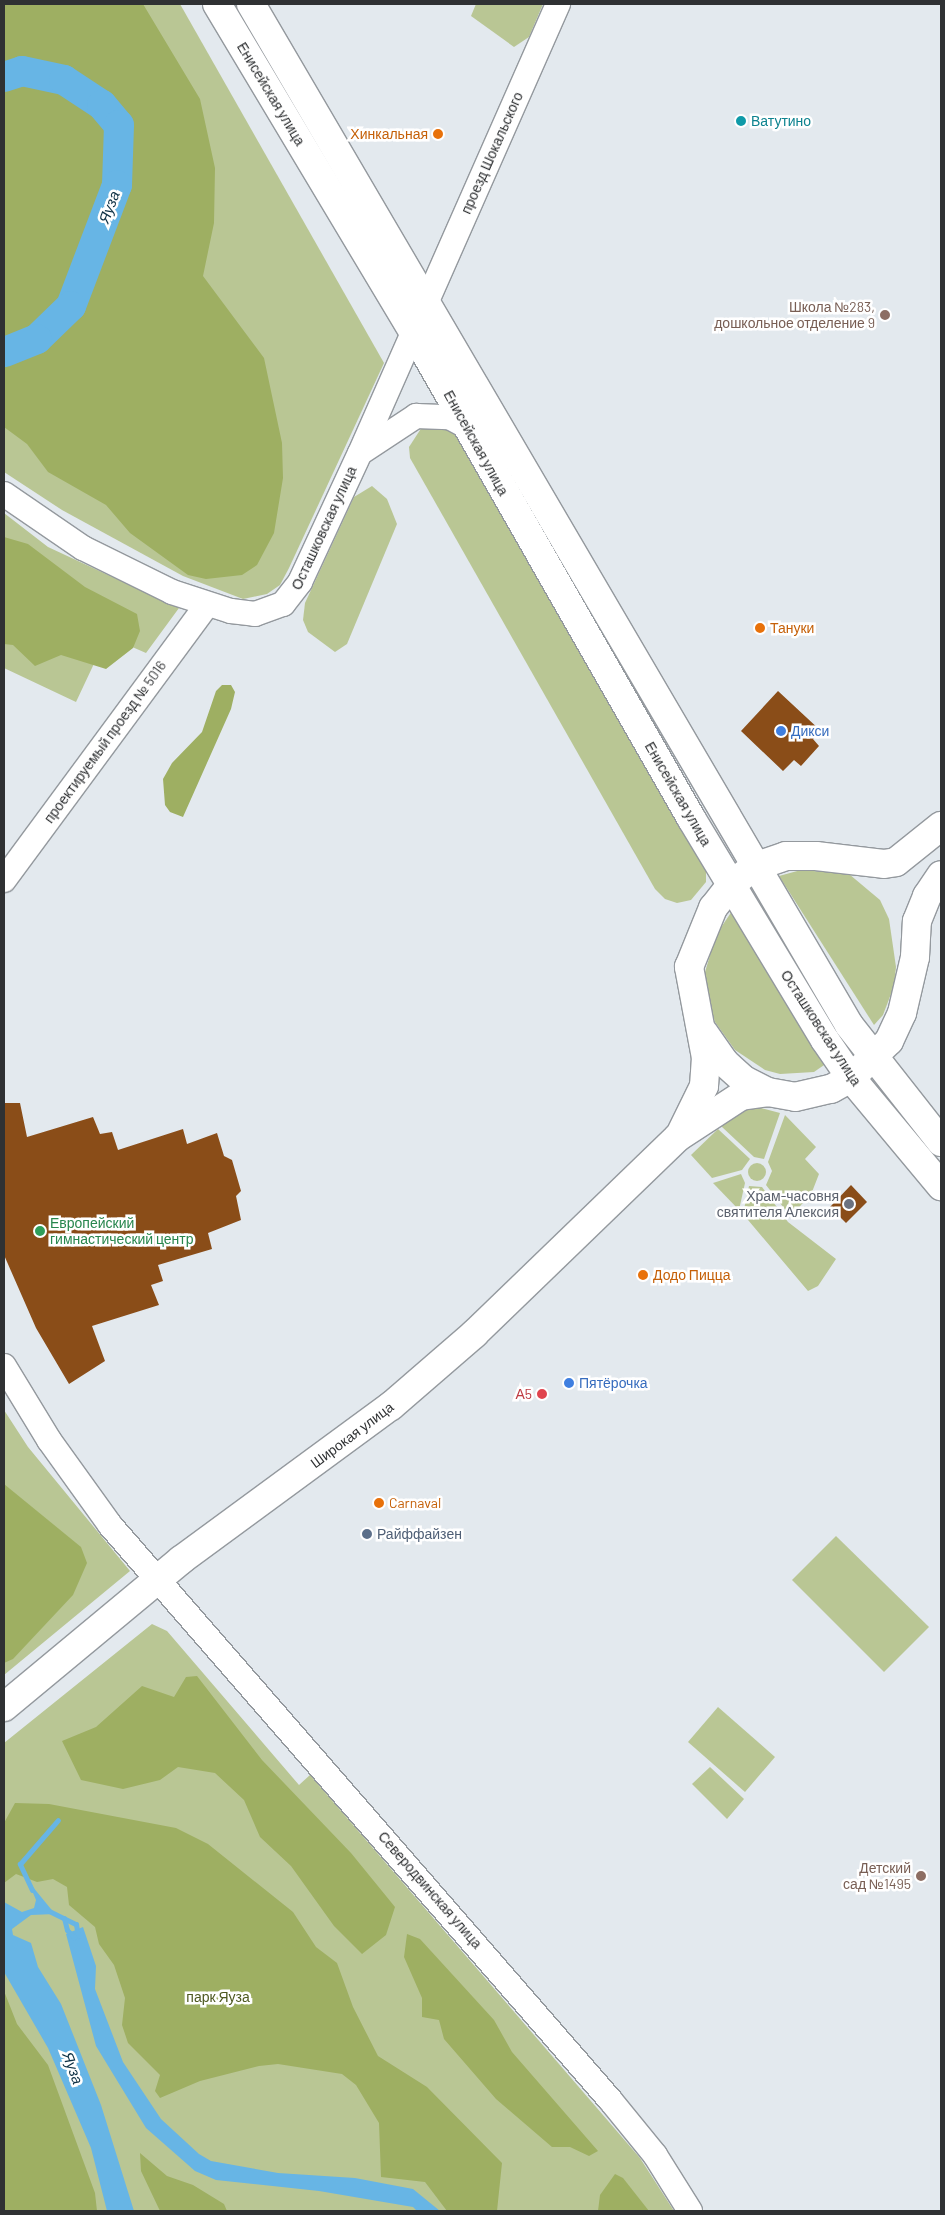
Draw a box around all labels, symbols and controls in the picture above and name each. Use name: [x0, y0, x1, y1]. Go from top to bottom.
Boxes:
street label: Енисейская улица: [234, 39, 308, 149]
street label: проезд Шокальского: [458, 89, 526, 217]
place label: Ватутино: [751, 113, 811, 129]
marker: Ватутино: [735, 115, 747, 127]
place label: Хинкальная: [350, 126, 428, 142]
marker: Хинкальная: [432, 128, 444, 140]
water label: Яуза: [95, 188, 123, 226]
place label: Школа №283, дошкольное отделение 9: [714, 299, 875, 332]
marker: Школа №283, дошкольное отделение 9: [879, 309, 891, 321]
street label: Енисейская улица: [440, 388, 512, 498]
street label: Осташковская улица: [288, 463, 360, 593]
place label: Тануки: [770, 620, 814, 636]
marker: Тануки: [754, 622, 766, 634]
street label: проектируемый проезд № 5016: [40, 658, 170, 826]
place label: Дикси: [791, 723, 829, 739]
marker: Дикси: [775, 725, 787, 737]
street label: Енисейская улица: [641, 739, 715, 849]
street label: Осташковская улица: [777, 967, 865, 1089]
place label: Храм-часовня святителя Алексия: [717, 1188, 839, 1220]
marker: Храм-часовня святителя Алексия: [843, 1198, 855, 1210]
place label: Европейский гимнастический центр: [50, 1215, 194, 1248]
marker: Европейский гимнастический центр: [34, 1225, 46, 1237]
place label: Додо Пицца: [653, 1267, 731, 1283]
marker: Додо Пицца: [637, 1269, 649, 1281]
place label: Пятёрочка: [579, 1375, 648, 1391]
marker: Пятёрочка: [563, 1377, 575, 1389]
place label: А5: [515, 1386, 532, 1402]
marker: А5: [536, 1388, 548, 1400]
street label: Широкая улица: [307, 1398, 397, 1472]
place label: Carnaval: [389, 1495, 441, 1511]
marker: Carnaval: [373, 1497, 385, 1509]
place label: Райффайзен: [377, 1526, 462, 1542]
marker: Райффайзен: [361, 1528, 373, 1540]
street label: Северодвинская улица: [375, 1828, 485, 1952]
place label: Детский сад №1495: [843, 1860, 911, 1892]
marker: Детский сад №1495: [915, 1870, 927, 1882]
park label: парк Яуза: [186, 1989, 250, 2005]
water label: Яуза: [59, 2049, 87, 2087]

